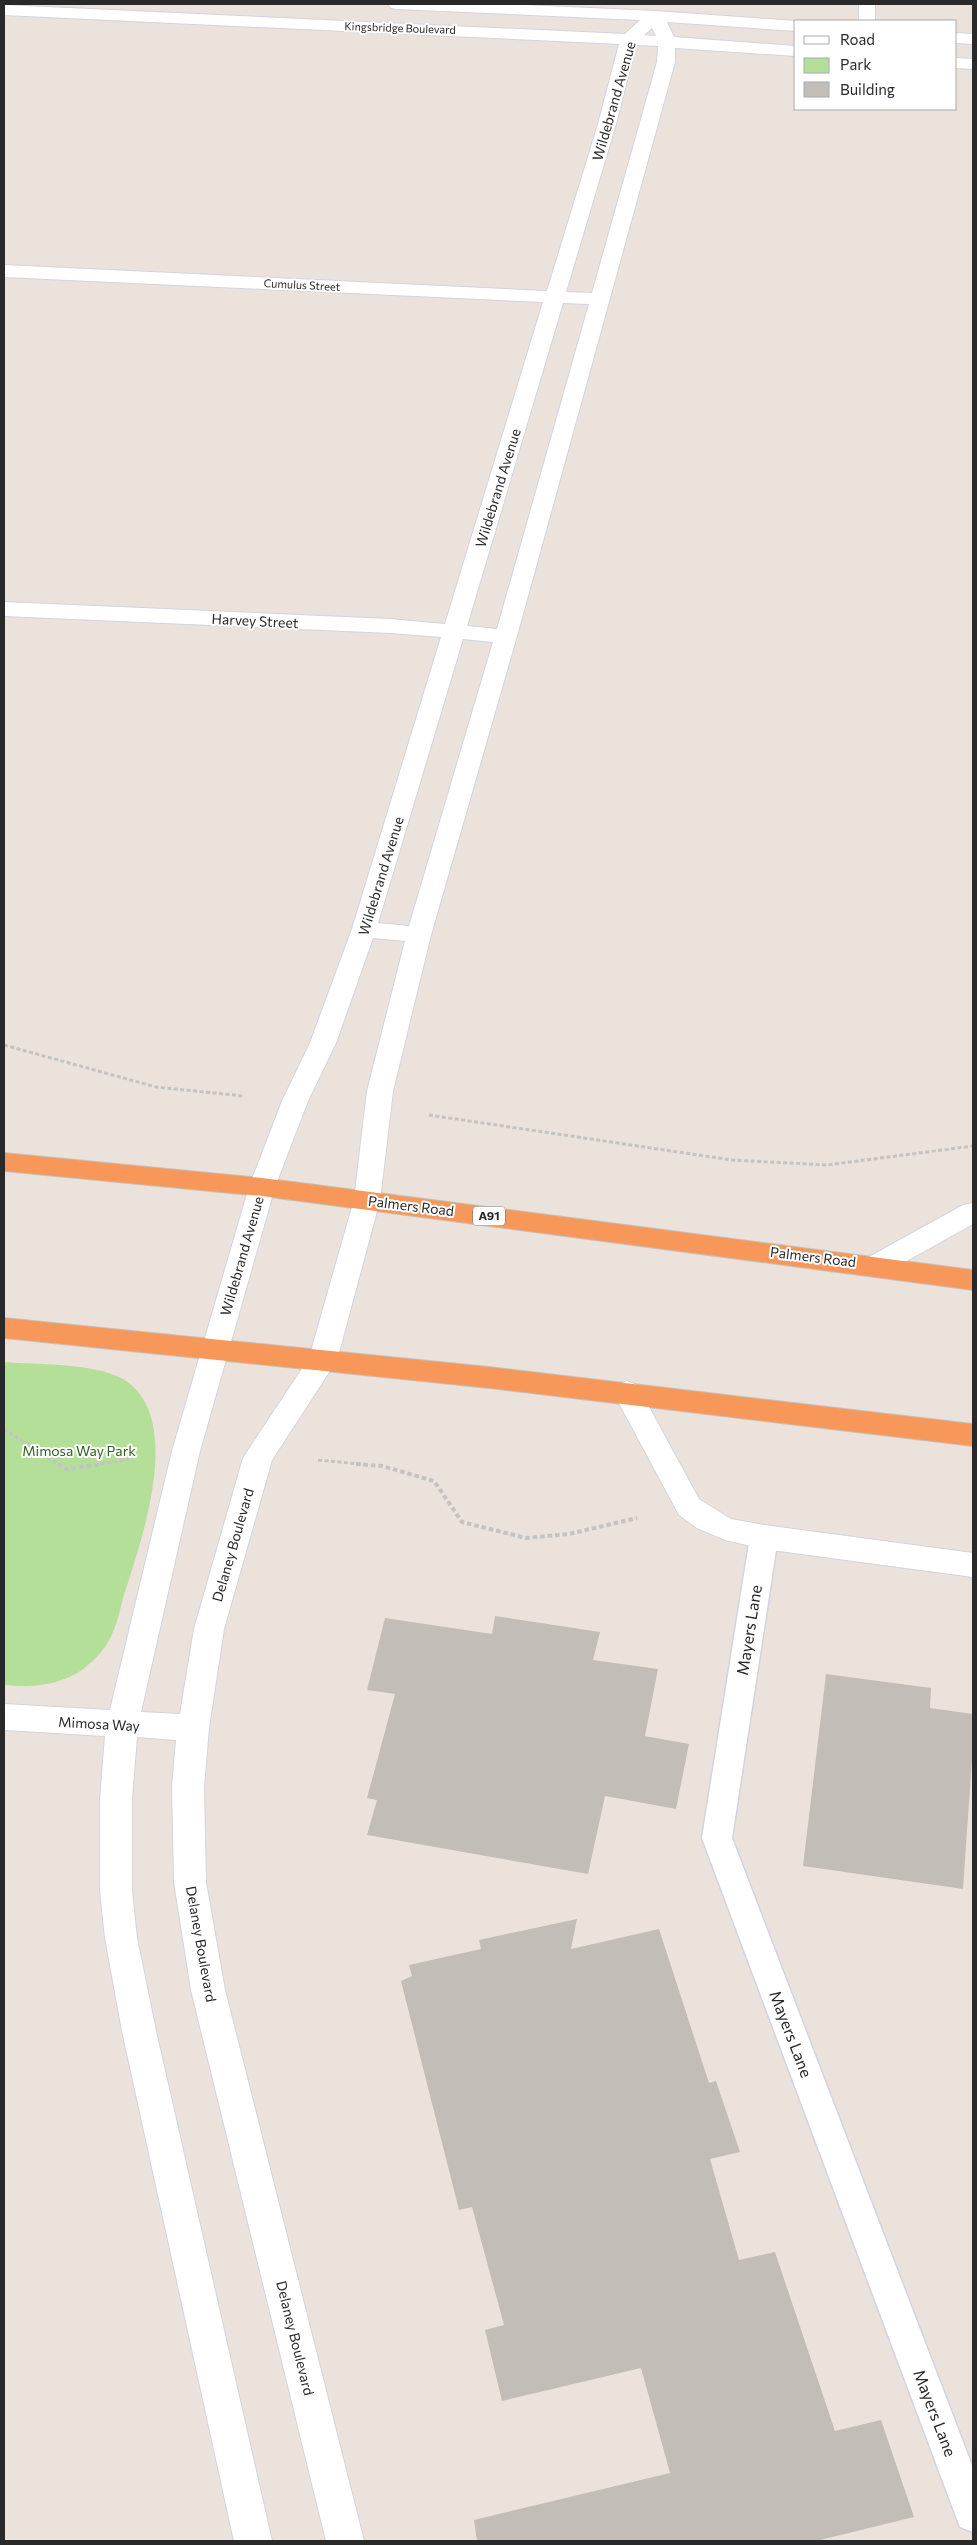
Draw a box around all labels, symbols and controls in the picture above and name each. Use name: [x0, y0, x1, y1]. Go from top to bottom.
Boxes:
street label: Kingsbridge Boulevard: [344, 19, 456, 36]
legend: [794, 20, 957, 110]
text: Road: [840, 30, 875, 48]
street label: Wildebrand Avenue: [588, 39, 639, 163]
text: Park: [840, 55, 871, 73]
text: Building: [840, 80, 895, 98]
street label: Cumulus Street: [263, 276, 341, 293]
street label: Wildebrand Avenue: [471, 426, 524, 549]
street label: Harvey Street: [211, 610, 299, 631]
street label: Wildebrand Avenue: [354, 814, 407, 937]
street label: Palmers Road: [367, 1192, 455, 1219]
street label: Wildebrand Avenue: [216, 1194, 267, 1318]
road number: A91: [473, 1206, 505, 1226]
street label: Palmers Road: [769, 1243, 857, 1270]
park label: Mimosa Way Park: [22, 1442, 136, 1459]
street label: Delaney Boulevard: [208, 1486, 257, 1604]
street label: Mayers Lane: [732, 1583, 765, 1677]
street label: Mimosa Way: [58, 1713, 140, 1734]
street label: Delaney Boulevard: [183, 1885, 220, 2003]
street label: Mayers Lane: [766, 1988, 817, 2080]
street label: Delaney Boulevard: [273, 2279, 318, 2397]
street label: Mayers Lane: [910, 2367, 961, 2459]

